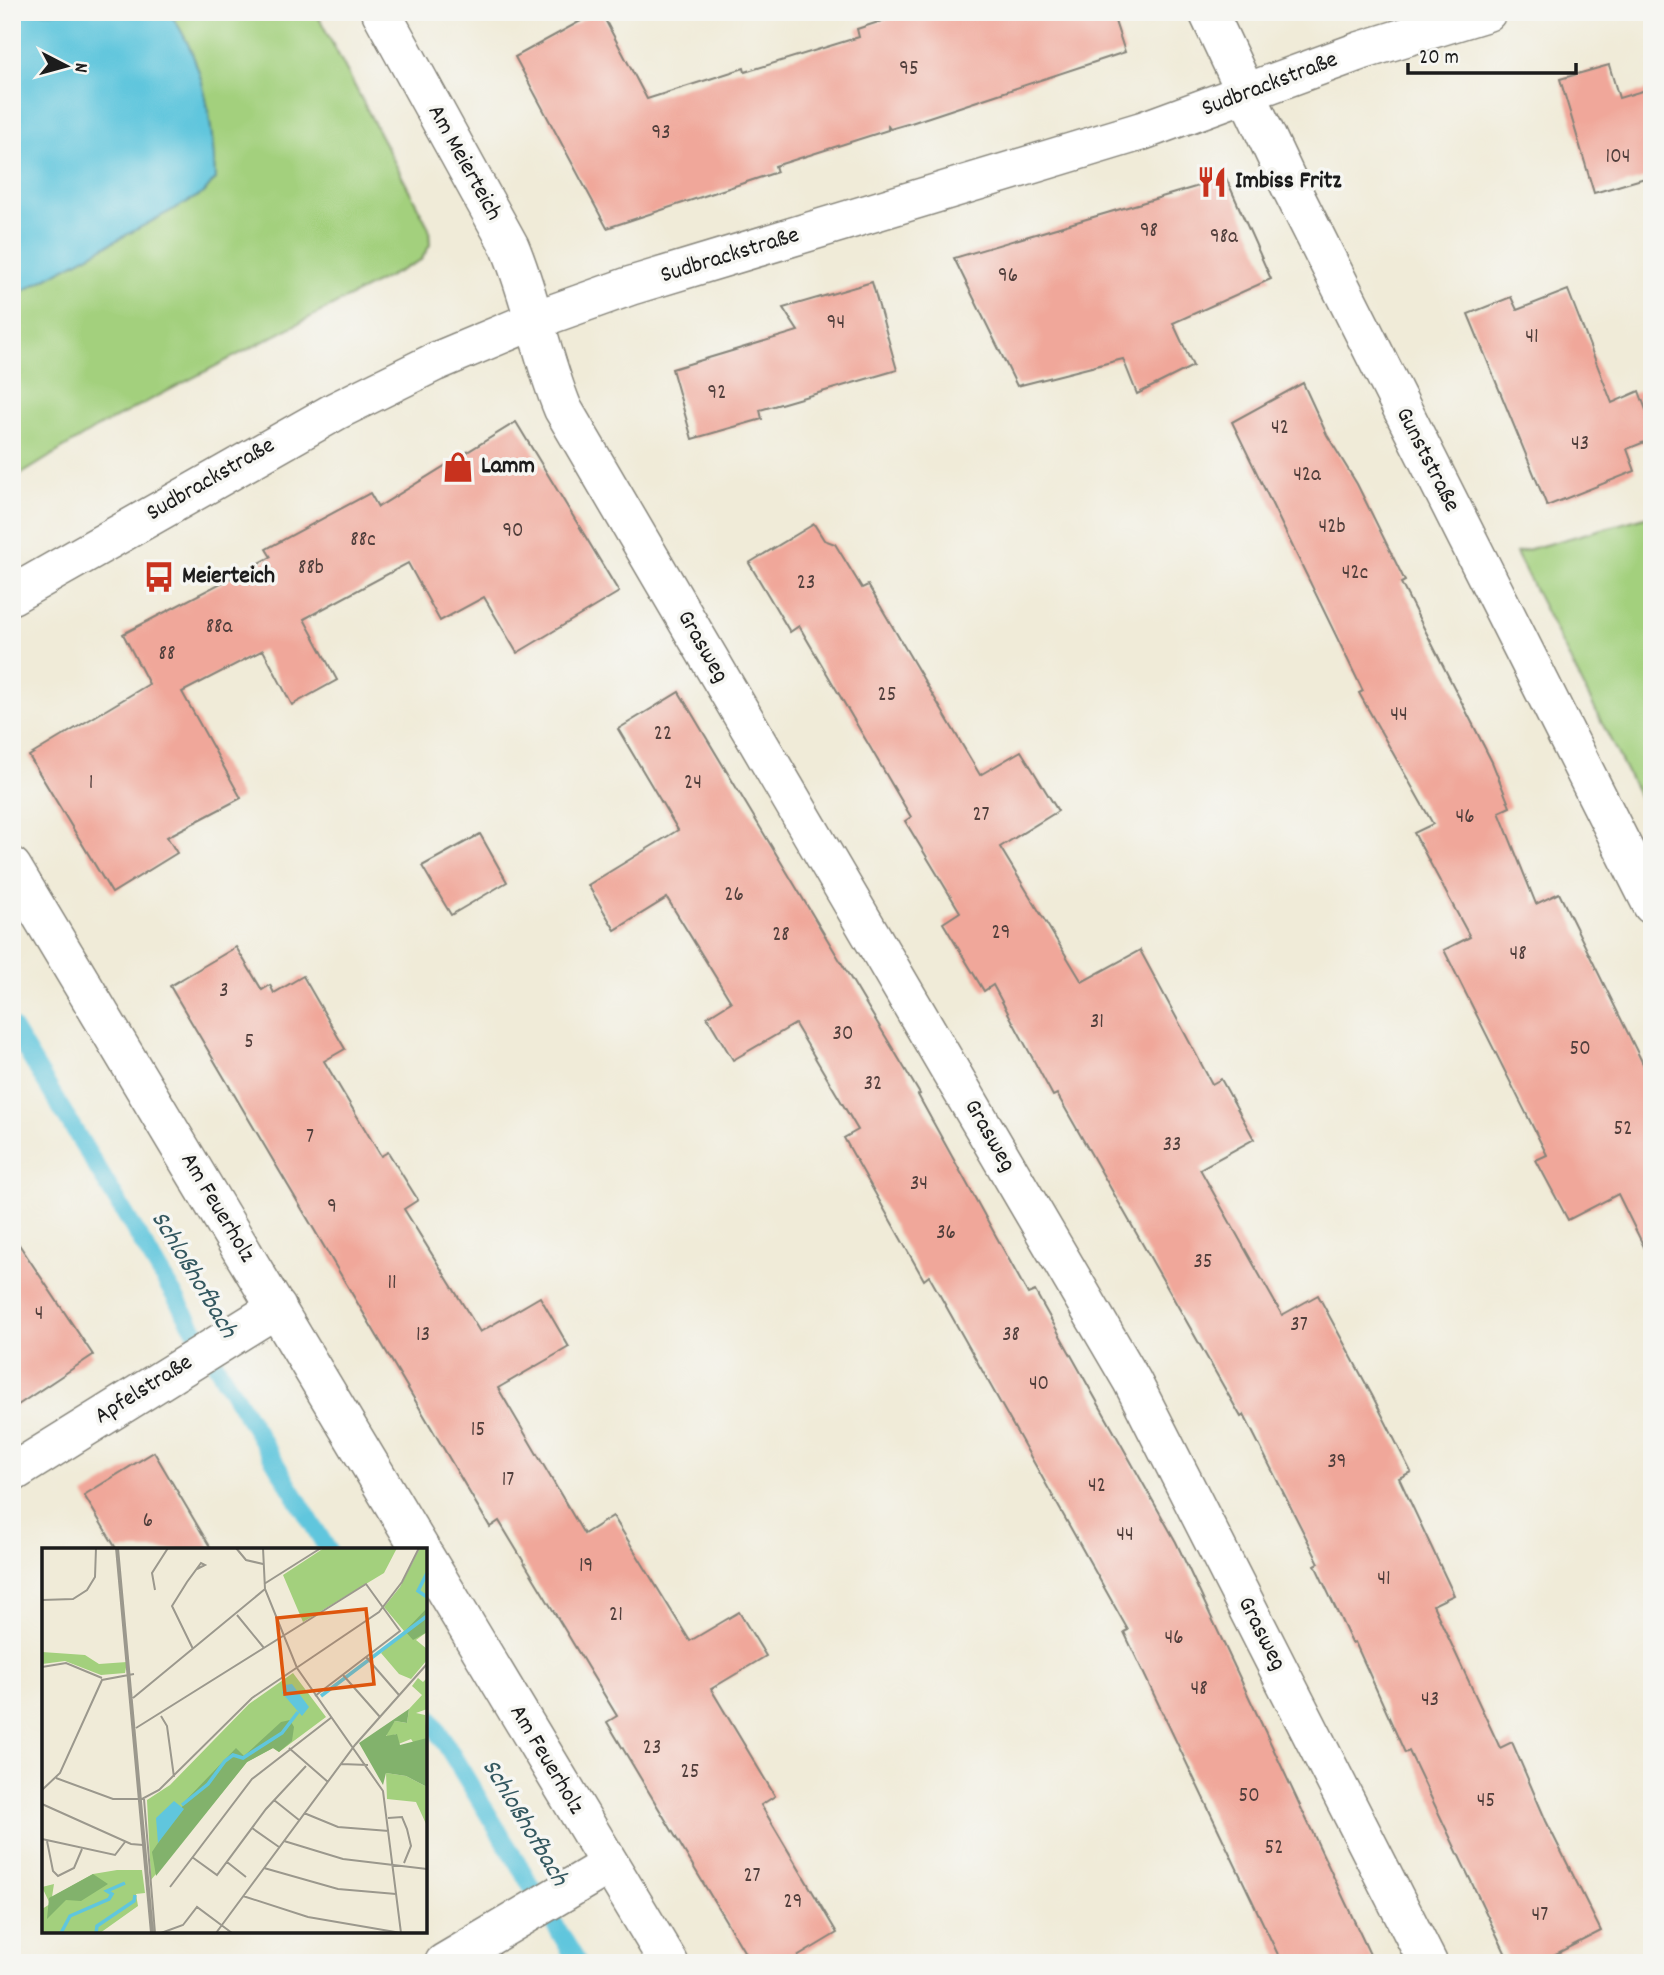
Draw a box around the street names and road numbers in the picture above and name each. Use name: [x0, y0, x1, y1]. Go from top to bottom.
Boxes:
street label: Sudbrackstraße: [1197, 43, 1343, 127]
street label: Am Meierteich: [418, 99, 510, 227]
street label: Sudbrackstraße: [657, 219, 803, 293]
street label: Gunststraße: [1386, 402, 1468, 518]
street label: Sudbrackstraße: [140, 429, 282, 531]
street label: Grasweg: [668, 604, 736, 690]
street label: Grasweg: [955, 1093, 1023, 1179]
street label: Am Feuerholz: [171, 1147, 263, 1269]
street label: Apfelstraße: [88, 1346, 200, 1434]
street label: Grasweg: [1228, 1591, 1294, 1677]
street label: Am Feuerholz: [500, 1699, 592, 1821]

